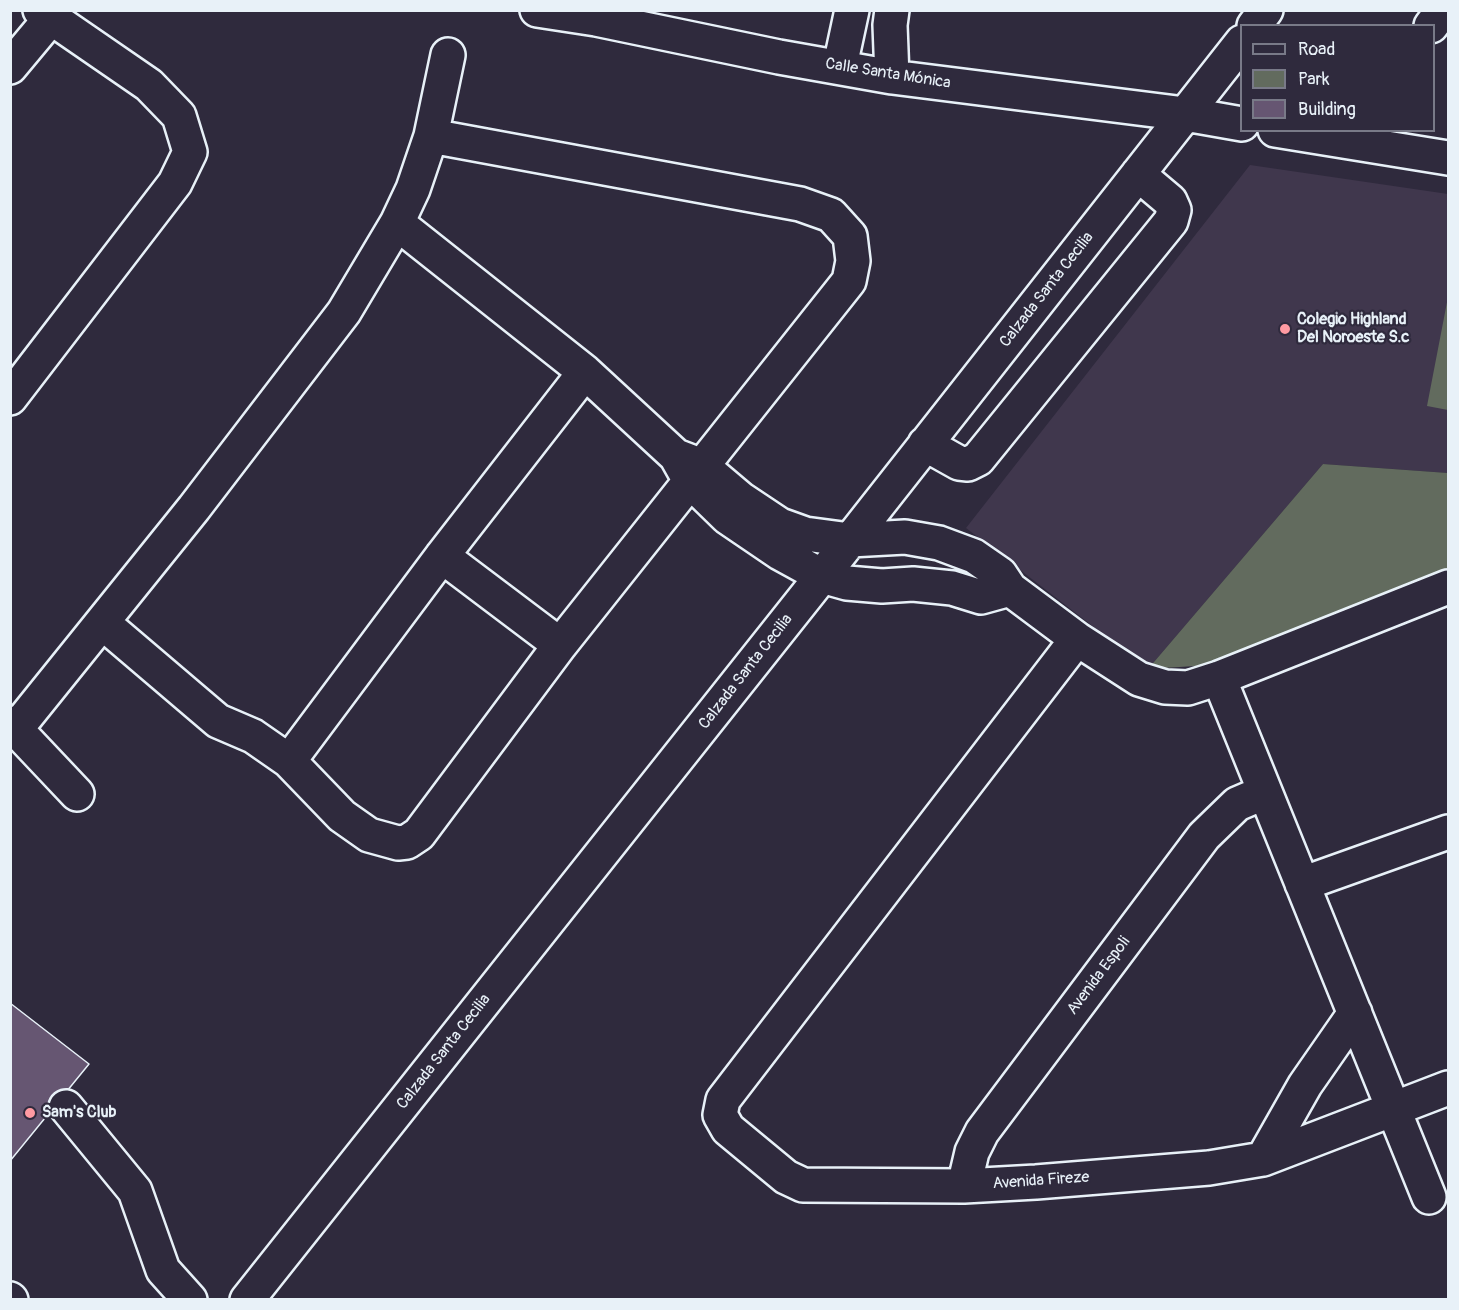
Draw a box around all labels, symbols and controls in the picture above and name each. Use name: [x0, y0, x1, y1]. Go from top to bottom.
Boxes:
legend: [1240, 24, 1435, 132]
text: Road: [1298, 38, 1335, 61]
street label: Calle Santa Mónica: [824, 55, 952, 93]
text: Park: [1298, 68, 1330, 91]
text: Building: [1298, 98, 1356, 121]
street label: Calzada Santa Cecilia: [996, 229, 1098, 351]
place label: Colegio Highland Del Noroeste S.c: [1297, 310, 1409, 348]
marker: Colegio Highland Del Noroeste S.c: [1278, 322, 1292, 336]
street label: Calzada Santa Cecilia: [695, 611, 797, 733]
street label: Avenida Espoli: [1063, 933, 1135, 1019]
street label: Calzada Santa Cecilia: [393, 991, 495, 1113]
place label: Sam's Club: [42, 1103, 116, 1123]
marker: Sam's Club: [23, 1106, 37, 1120]
street label: Avenida Fireze: [992, 1168, 1090, 1194]

